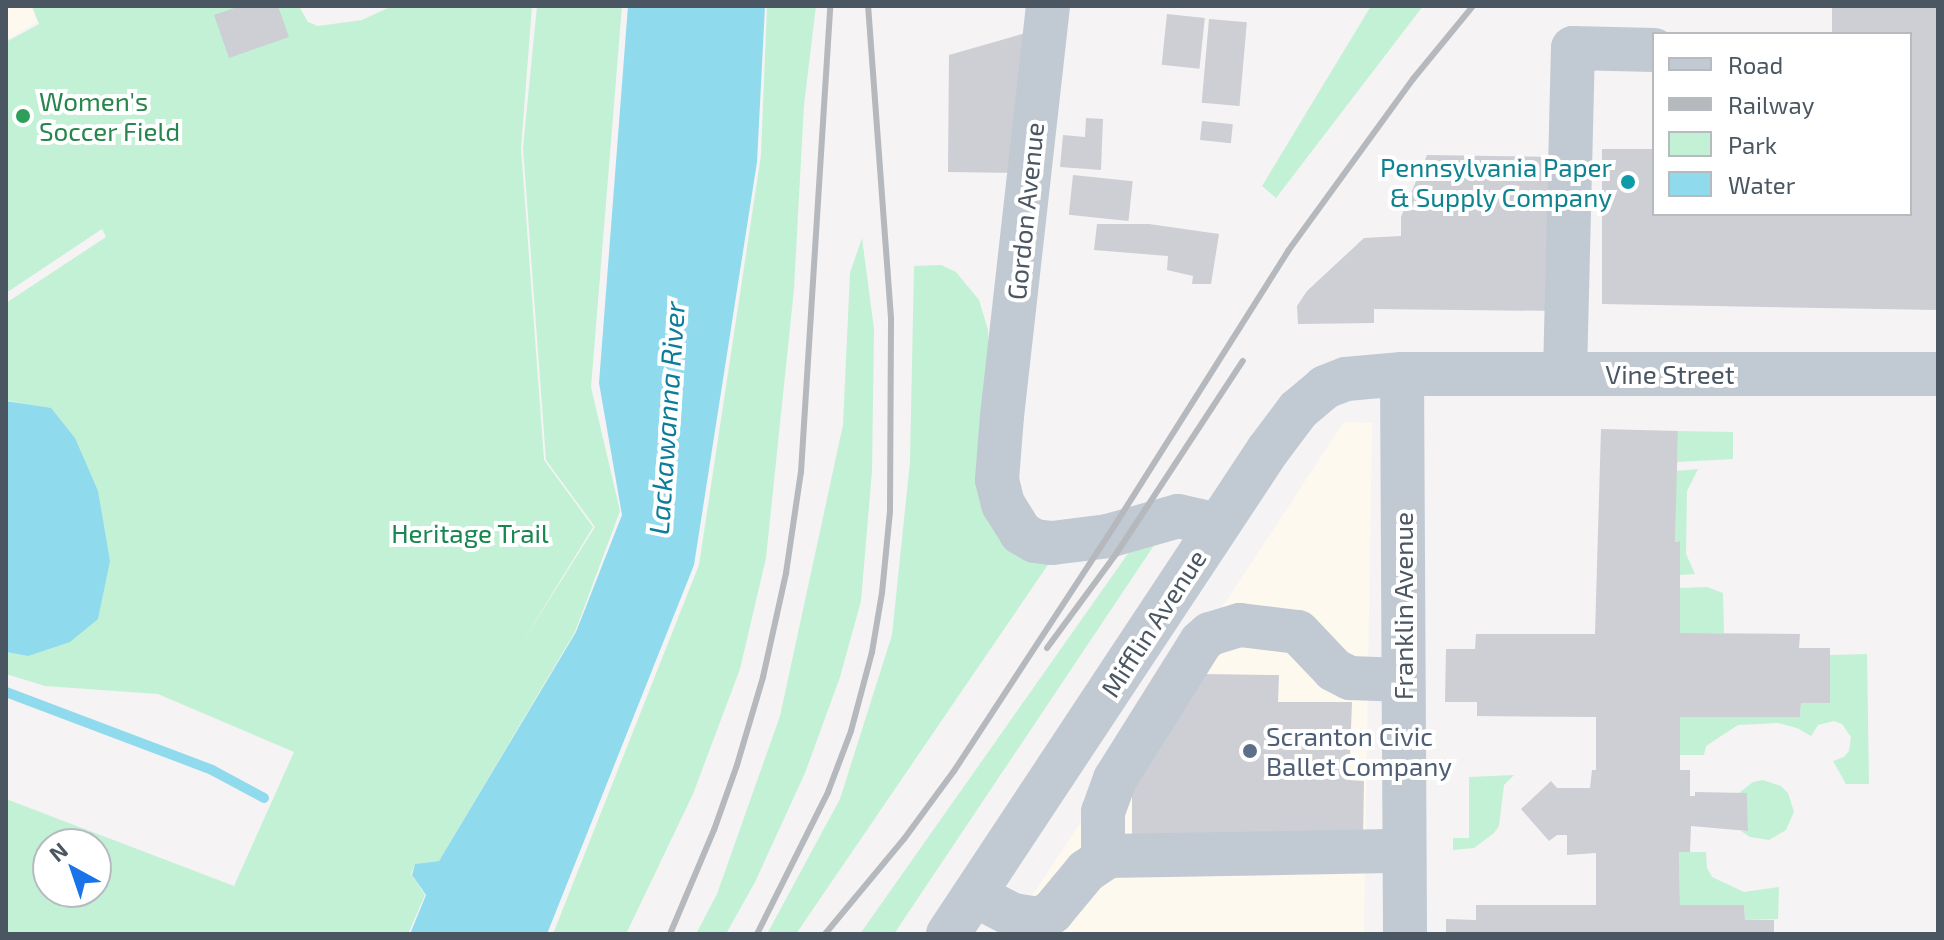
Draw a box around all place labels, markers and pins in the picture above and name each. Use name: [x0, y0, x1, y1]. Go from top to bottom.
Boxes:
place label: Women's Soccer Field: [39, 85, 181, 146]
marker: Women's Soccer Field: [14, 107, 32, 125]
place label: Pennsylvania Paper & Supply Company: [1380, 151, 1612, 212]
marker: Pennsylvania Paper & Supply Company: [1619, 173, 1637, 191]
place label: Scranton Civic Ballet Company: [1266, 720, 1452, 782]
marker: Scranton Civic Ballet Company: [1241, 742, 1259, 760]

